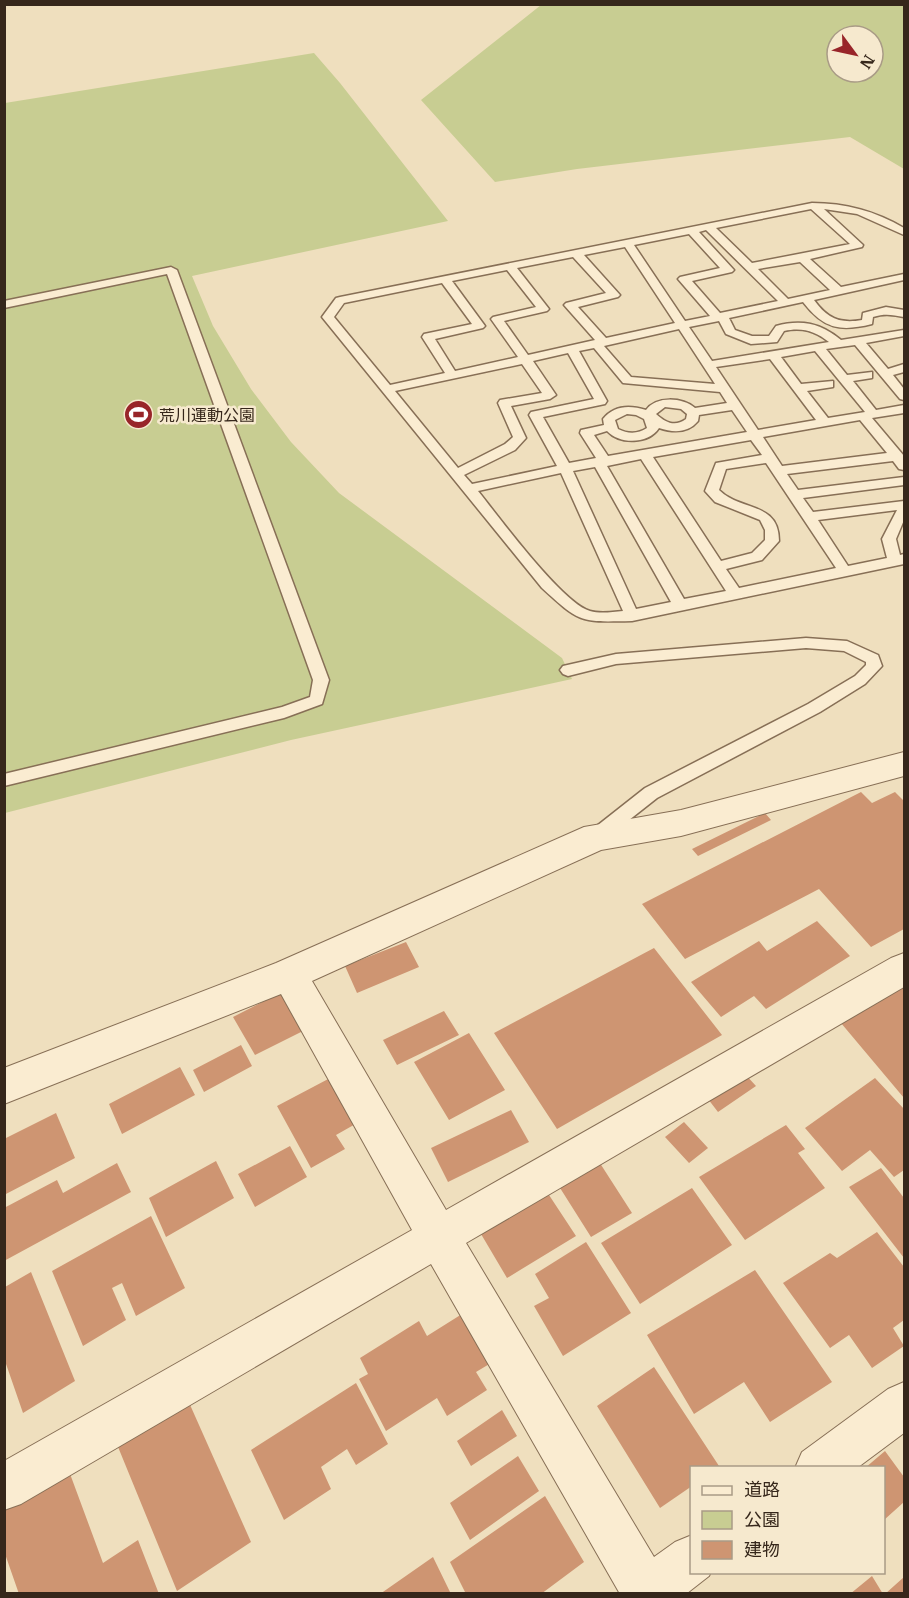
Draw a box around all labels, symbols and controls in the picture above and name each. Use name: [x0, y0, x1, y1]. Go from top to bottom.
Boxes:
north arrow: [825, 24, 885, 84]
text: N: [856, 51, 879, 73]
sports icon: 荒川運動公園: [122, 399, 154, 431]
place label: 荒川運動公園: [159, 405, 255, 425]
legend: [690, 1466, 885, 1574]
text: 道路: [744, 1478, 780, 1501]
text: 公園: [744, 1508, 780, 1531]
text: 建物: [744, 1538, 780, 1561]

